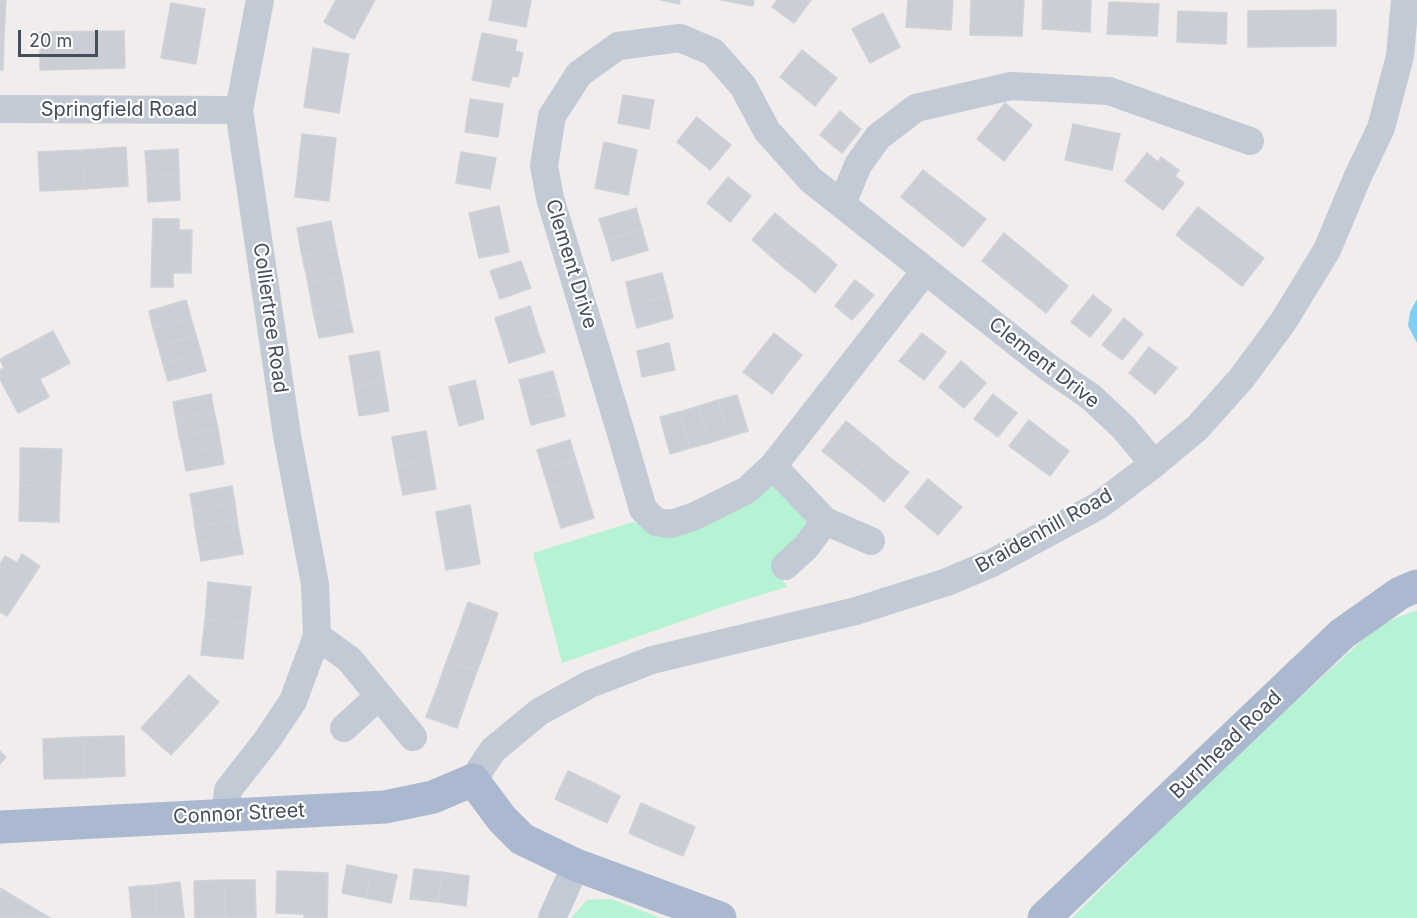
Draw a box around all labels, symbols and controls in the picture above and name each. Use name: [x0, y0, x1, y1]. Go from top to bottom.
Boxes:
scale bar: [21, 18, 100, 56]
text: 20 m: [29, 30, 72, 51]
street label: Springfield Road: [41, 98, 197, 122]
street label: Clement Drive: [540, 196, 602, 332]
street label: Colliertree Road: [248, 241, 292, 395]
street label: Clement Drive: [984, 312, 1104, 414]
street label: Braidenhill Road: [971, 484, 1117, 578]
street label: Burnhead Road: [1165, 686, 1287, 804]
street label: Connor Street: [173, 799, 305, 829]

